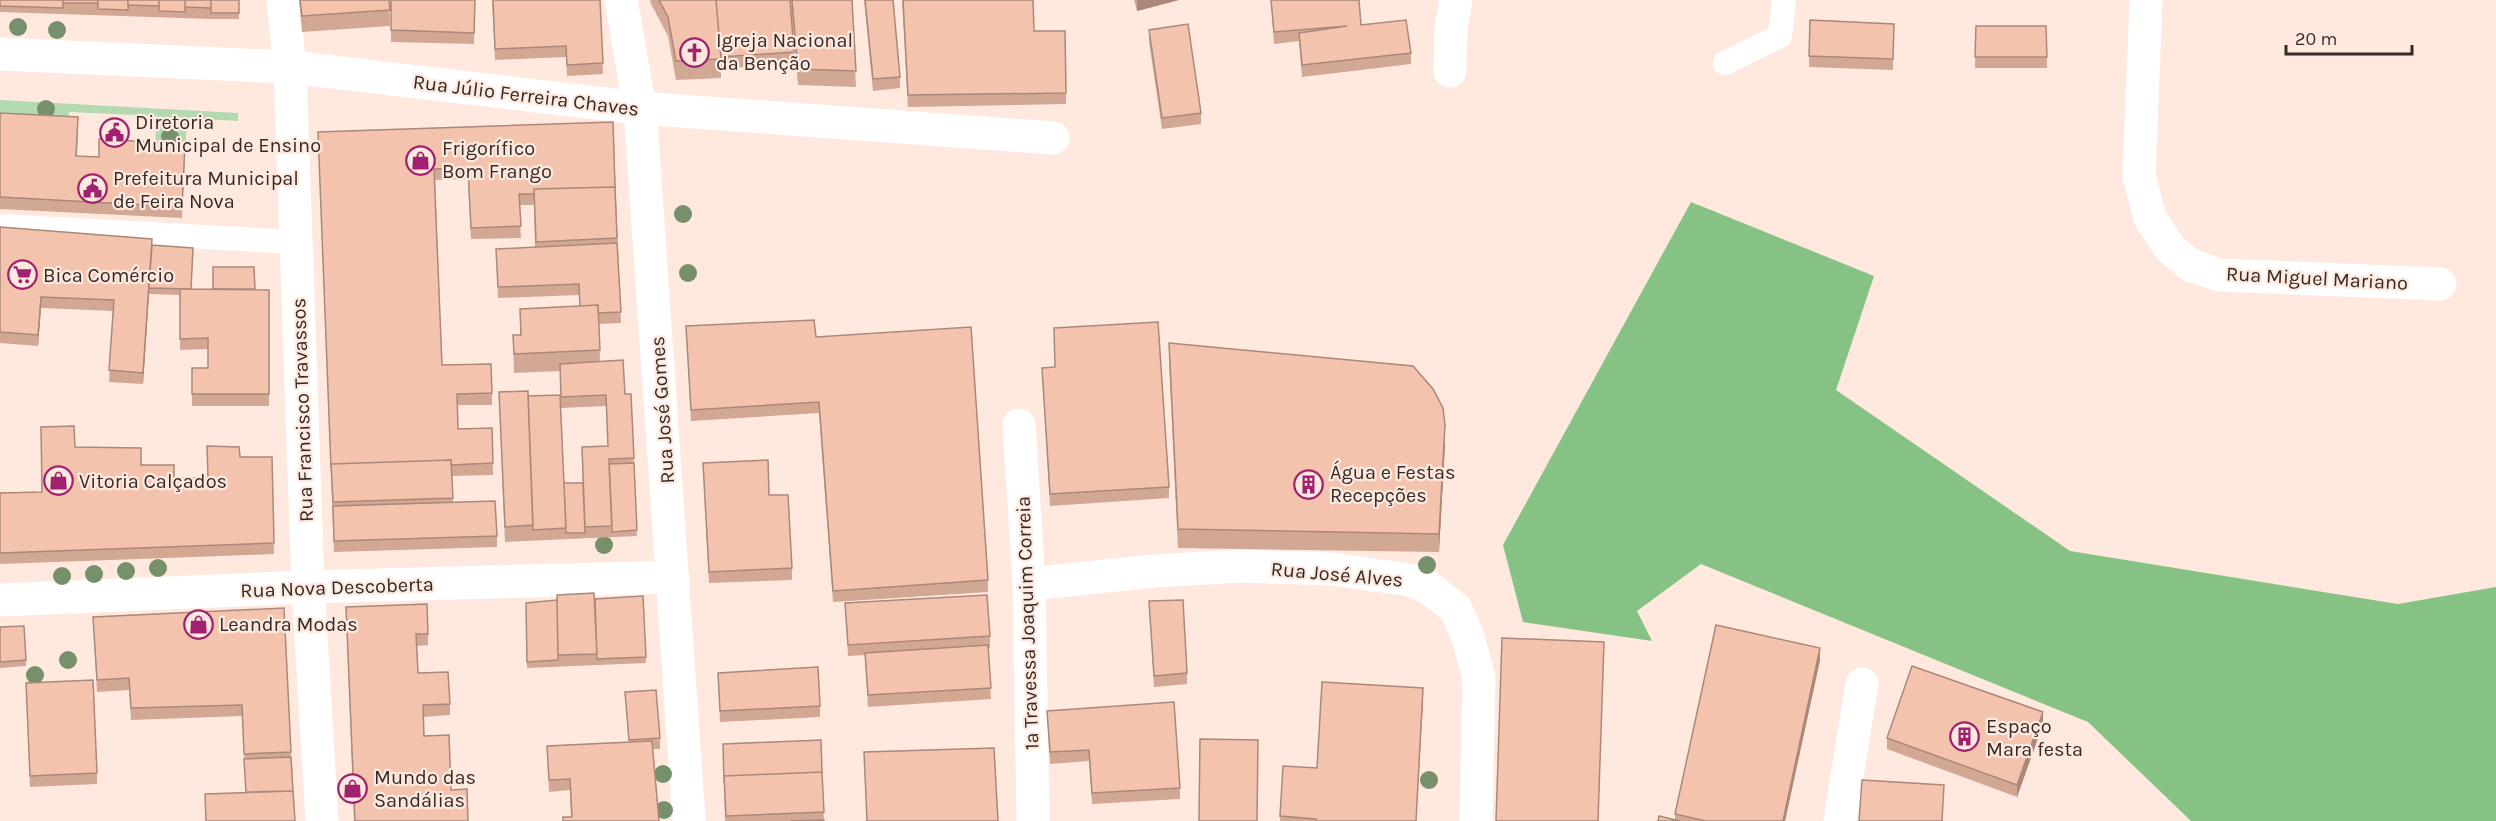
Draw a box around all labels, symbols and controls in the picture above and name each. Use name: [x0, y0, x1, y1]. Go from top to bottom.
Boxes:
scale bar: [2286, 18, 2412, 56]
text: 20 m: [2295, 28, 2337, 50]
place label: Igreja Nacional da Benção: [716, 29, 853, 75]
church icon: Igreja Nacional da Benção: [679, 36, 711, 68]
street label: Rua Júlio Ferreira Chaves: [412, 70, 640, 121]
place label: Diretoria Municipal de Ensino: [135, 111, 321, 157]
public building icon: Diretoria Municipal de Ensino: [98, 117, 130, 149]
place label: Frigorífico Bom Frango: [442, 137, 552, 183]
shop icon: Frigorífico Bom Frango: [405, 144, 437, 176]
place label: Prefeitura Municipal de Feira Nova: [113, 167, 299, 213]
public building icon: Prefeitura Municipal de Feira Nova: [76, 173, 108, 205]
supermarket icon: Bica Comércio: [6, 259, 38, 291]
street label: Rua Miguel Mariano: [2225, 262, 2409, 295]
place label: Bica Comércio: [43, 264, 174, 287]
street label: Rua Francisco Travassos: [287, 298, 318, 522]
street label: Rua José Gomes: [646, 335, 679, 485]
place label: Água e Festas Recepções: [1330, 460, 1455, 507]
shop icon: Vitoria Calçados: [42, 465, 74, 497]
building icon: Água e Festas Recepções: [1293, 468, 1325, 500]
place label: Vitoria Calçados: [79, 470, 227, 493]
street label: 1ª Travessa Joaquim Correia: [1012, 495, 1043, 751]
street label: Rua José Alves: [1270, 557, 1404, 592]
street label: Rua Nova Descoberta: [240, 573, 434, 602]
shop icon: Leandra Modas: [182, 608, 214, 640]
place label: Leandra Modas: [219, 613, 358, 636]
place label: Espaço Mara festa: [1986, 715, 2083, 761]
building icon: Espaço Mara festa: [1949, 721, 1981, 753]
place label: Mundo das Sandálias: [374, 766, 476, 812]
shop icon: Mundo das Sandálias: [337, 772, 369, 804]

